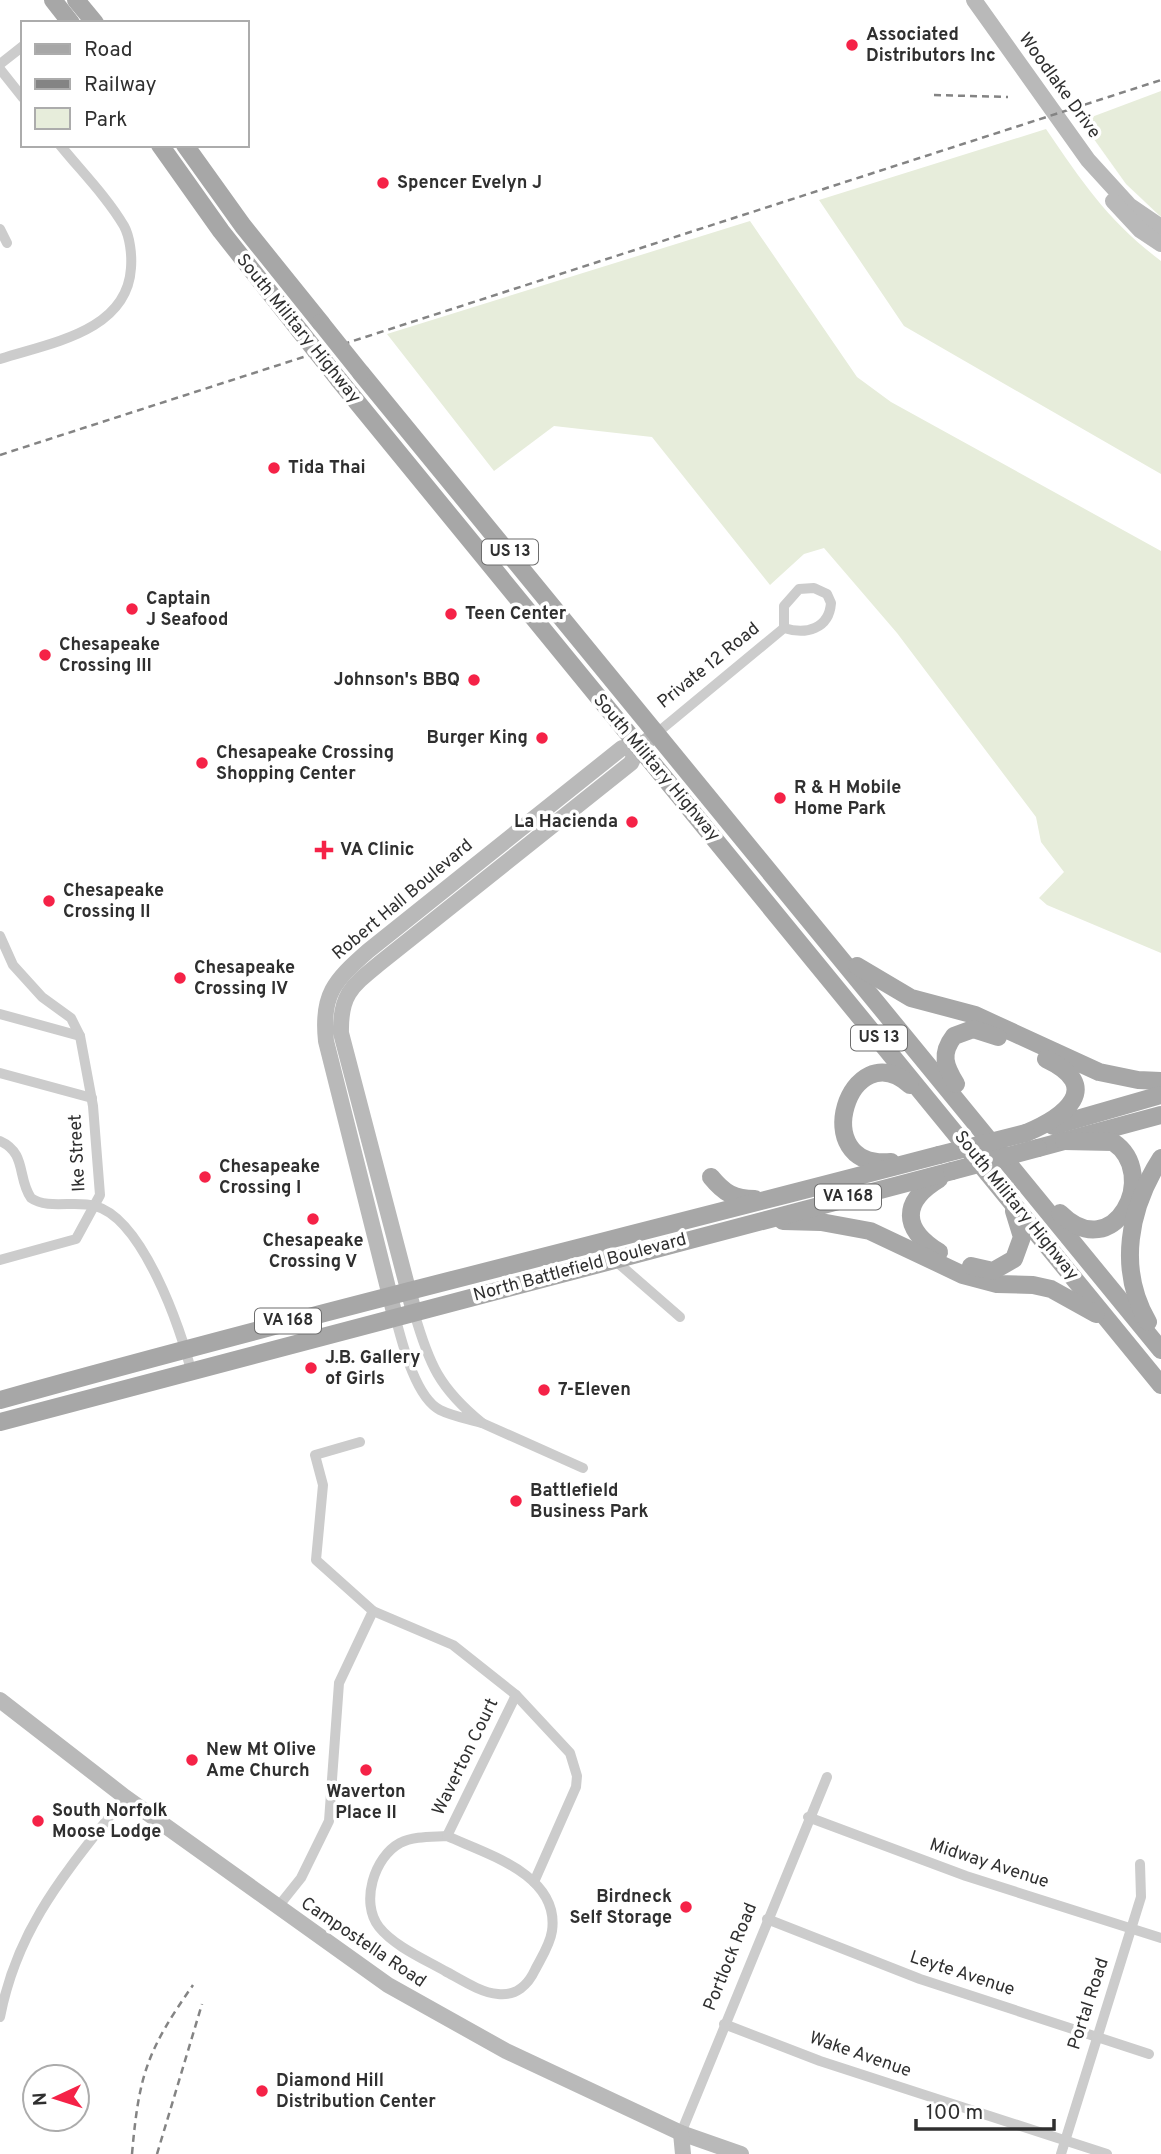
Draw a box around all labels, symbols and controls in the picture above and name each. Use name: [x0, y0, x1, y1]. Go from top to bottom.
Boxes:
legend: [21, 21, 248, 147]
place label: Associated Distributors Inc: [866, 24, 996, 68]
street label: Woodlake Drive: [1013, 29, 1105, 143]
text: Road: [84, 37, 133, 64]
marker: Associated Distributors Inc: [844, 37, 860, 53]
text: Railway: [84, 72, 157, 99]
text: Park: [84, 107, 127, 134]
place label: Spencer Evelyn J: [397, 172, 542, 195]
marker: Spencer Evelyn J: [375, 175, 391, 191]
street label: South Military Highway: [231, 250, 365, 408]
place label: Tida Thai: [288, 457, 366, 480]
marker: Tida Thai: [266, 460, 282, 476]
road number: US 13: [482, 540, 538, 565]
place label: Captain J Seafood: [146, 588, 228, 632]
marker: Captain J Seafood: [124, 601, 140, 617]
place label: Teen Center: [465, 603, 567, 626]
marker: Teen Center: [443, 606, 459, 622]
street label: Private 12 Road: [653, 618, 765, 714]
place label: Chesapeake Crossing III: [59, 634, 160, 678]
marker: Chesapeake Crossing III: [37, 647, 53, 663]
place label: Johnson's BBQ: [334, 669, 460, 692]
marker: Johnson's BBQ: [466, 672, 482, 688]
street label: South Military Highway: [587, 689, 725, 847]
place label: Burger King: [427, 727, 528, 750]
marker: Burger King: [534, 730, 550, 746]
place label: Chesapeake Crossing Shopping Center: [216, 742, 394, 786]
marker: Chesapeake Crossing Shopping Center: [194, 755, 210, 771]
place label: R & H Mobile Home Park: [794, 777, 901, 821]
marker: R & H Mobile Home Park: [772, 790, 788, 806]
place label: La Hacienda: [514, 811, 618, 834]
marker: La Hacienda: [624, 814, 640, 830]
street label: Robert Hall Boulevard: [328, 834, 478, 966]
place label: VA Clinic: [340, 839, 415, 862]
marker: VA Clinic: [314, 840, 334, 860]
place label: Chesapeake Crossing II: [63, 880, 164, 924]
marker: Chesapeake Crossing II: [41, 893, 57, 909]
place label: Chesapeake Crossing IV: [194, 957, 295, 1001]
marker: Chesapeake Crossing IV: [172, 970, 188, 986]
road number: US 13: [851, 1026, 907, 1050]
street label: Ike Street: [64, 1114, 92, 1192]
street label: South Military Highway: [949, 1127, 1083, 1285]
place label: Chesapeake Crossing I: [219, 1156, 320, 1200]
marker: Chesapeake Crossing I: [197, 1169, 213, 1185]
road number: VA 168: [815, 1184, 881, 1210]
marker: Chesapeake Crossing V: [305, 1211, 321, 1227]
street label: North Battlefield Boulevard: [471, 1228, 689, 1308]
place label: Chesapeake Crossing V: [262, 1230, 364, 1274]
road number: VA 168: [255, 1308, 321, 1334]
place label: J.B. Gallery of Girls: [325, 1347, 420, 1391]
marker: J.B. Gallery of Girls: [303, 1360, 319, 1376]
place label: 7-Eleven: [558, 1379, 631, 1402]
marker: 7-Eleven: [536, 1382, 552, 1398]
place label: Battlefield Business Park: [530, 1480, 649, 1524]
marker: Battlefield Business Park: [508, 1493, 524, 1509]
street label: Waverton Court: [428, 1695, 504, 1819]
place label: New Mt Olive Ame Church: [206, 1739, 316, 1783]
marker: New Mt Olive Ame Church: [184, 1752, 200, 1768]
marker: Waverton Place II: [358, 1762, 374, 1778]
place label: Waverton Place II: [326, 1781, 406, 1825]
place label: South Norfolk Moose Lodge: [52, 1800, 168, 1844]
marker: South Norfolk Moose Lodge: [30, 1813, 46, 1829]
street label: Midway Avenue: [926, 1834, 1052, 1894]
place label: Birdneck Self Storage: [569, 1886, 672, 1930]
street label: Campostella Road: [296, 1892, 430, 1994]
marker: Birdneck Self Storage: [678, 1899, 694, 1915]
street label: Portlock Road: [699, 1900, 763, 2014]
street label: Leyte Avenue: [907, 1946, 1017, 2002]
street label: Portal Road: [1063, 1955, 1115, 2053]
street label: Wake Avenue: [806, 2027, 914, 2083]
north arrow: [21, 2063, 91, 2133]
place label: Diamond Hill Distribution Center: [276, 2070, 436, 2114]
marker: Diamond Hill Distribution Center: [254, 2083, 270, 2099]
scale bar: [916, 2088, 1054, 2132]
text: N: [29, 2091, 53, 2107]
text: 100 m: [926, 2100, 983, 2127]

